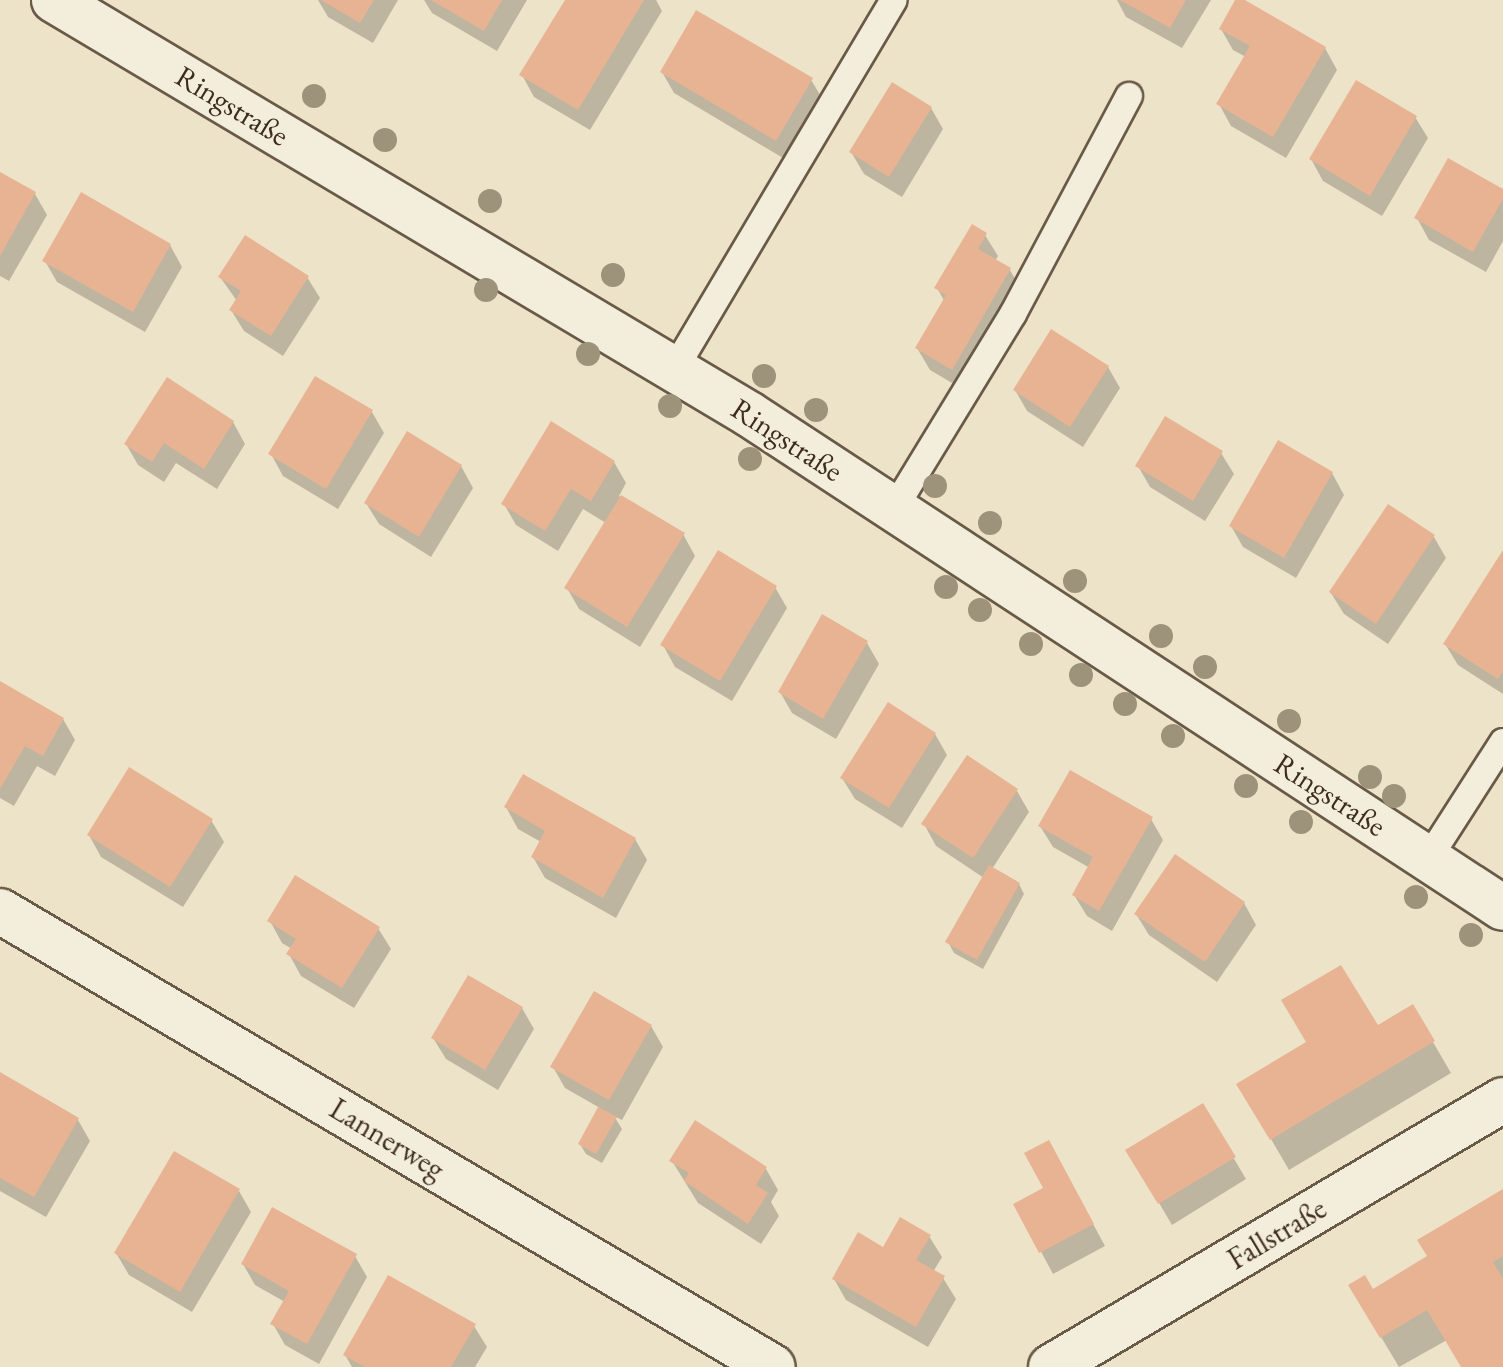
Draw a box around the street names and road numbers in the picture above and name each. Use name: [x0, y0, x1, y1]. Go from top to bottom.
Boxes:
street label: Ringstraße: [169, 58, 295, 154]
street label: Ringstraße: [725, 391, 849, 489]
street label: Ringstraße: [1268, 746, 1392, 844]
street label: Lannerweg: [323, 1091, 451, 1187]
street label: Fallstraße: [1221, 1191, 1333, 1277]

